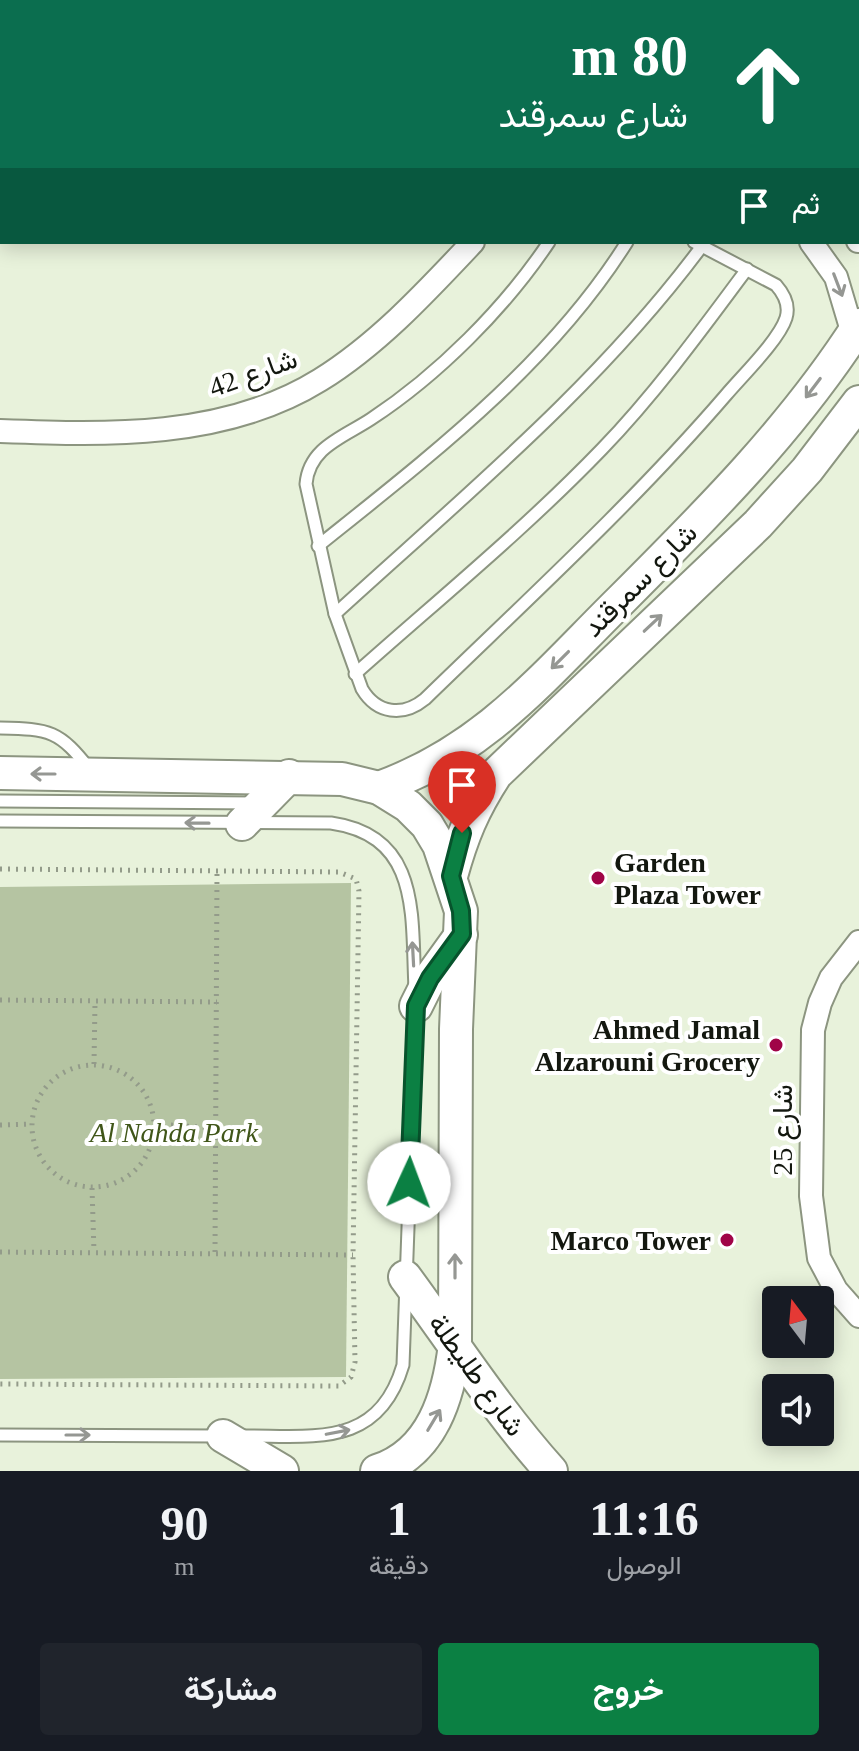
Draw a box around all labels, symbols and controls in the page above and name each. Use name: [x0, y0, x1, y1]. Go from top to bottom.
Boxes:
text: 80 m: [571, 25, 688, 87]
icon: ahead: [716, 32, 820, 136]
text: شارع سمرقند: [498, 95, 688, 135]
icon: arrive: [732, 184, 776, 228]
text: ثم: [792, 187, 820, 220]
one-way arrow: [832, 272, 846, 297]
street label: شارع 42: [205, 343, 302, 406]
one-way arrow: [805, 376, 822, 398]
street label: شارع سمرقند: [577, 517, 705, 645]
one-way arrow: [642, 614, 662, 633]
one-way arrow: [551, 650, 570, 669]
pin: [428, 751, 496, 833]
icon: arrive: [440, 763, 484, 807]
one-way arrow: [30, 766, 57, 782]
one-way arrow: [184, 815, 211, 831]
place label: Garden Plaza Tower: [614, 847, 761, 910]
marker: Garden Plaza Tower: [589, 869, 607, 887]
one-way arrow: [405, 941, 420, 968]
place label: Ahmed Jamal Alzarouni Grocery: [535, 1014, 760, 1077]
marker: Ahmed Jamal Alzarouni Grocery: [767, 1036, 785, 1054]
street label: شارع 25: [767, 1084, 801, 1176]
park label: Al Nahda Park: [88, 1117, 259, 1148]
position arrow: [367, 1141, 451, 1225]
place label: Marco Tower: [551, 1225, 711, 1256]
marker: Marco Tower: [718, 1231, 736, 1249]
one-way arrow: [447, 1253, 463, 1280]
north arrow: [762, 1286, 834, 1358]
map controls: [762, 1286, 834, 1446]
street label: شارع طليطلة: [420, 1308, 532, 1444]
button: sound: [762, 1374, 834, 1446]
one-way arrow: [426, 1409, 442, 1432]
one-way arrow: [324, 1424, 350, 1439]
one-way arrow: [64, 1427, 91, 1443]
text: 1: [387, 1492, 411, 1545]
text: 11:16: [589, 1492, 699, 1545]
text: 90: [160, 1497, 208, 1550]
text: دقيقة: [369, 1551, 429, 1580]
text: الوصول: [606, 1551, 681, 1580]
text: m: [174, 1552, 195, 1581]
button: مشاركة: [40, 1643, 422, 1735]
button: خروج: [438, 1643, 819, 1735]

